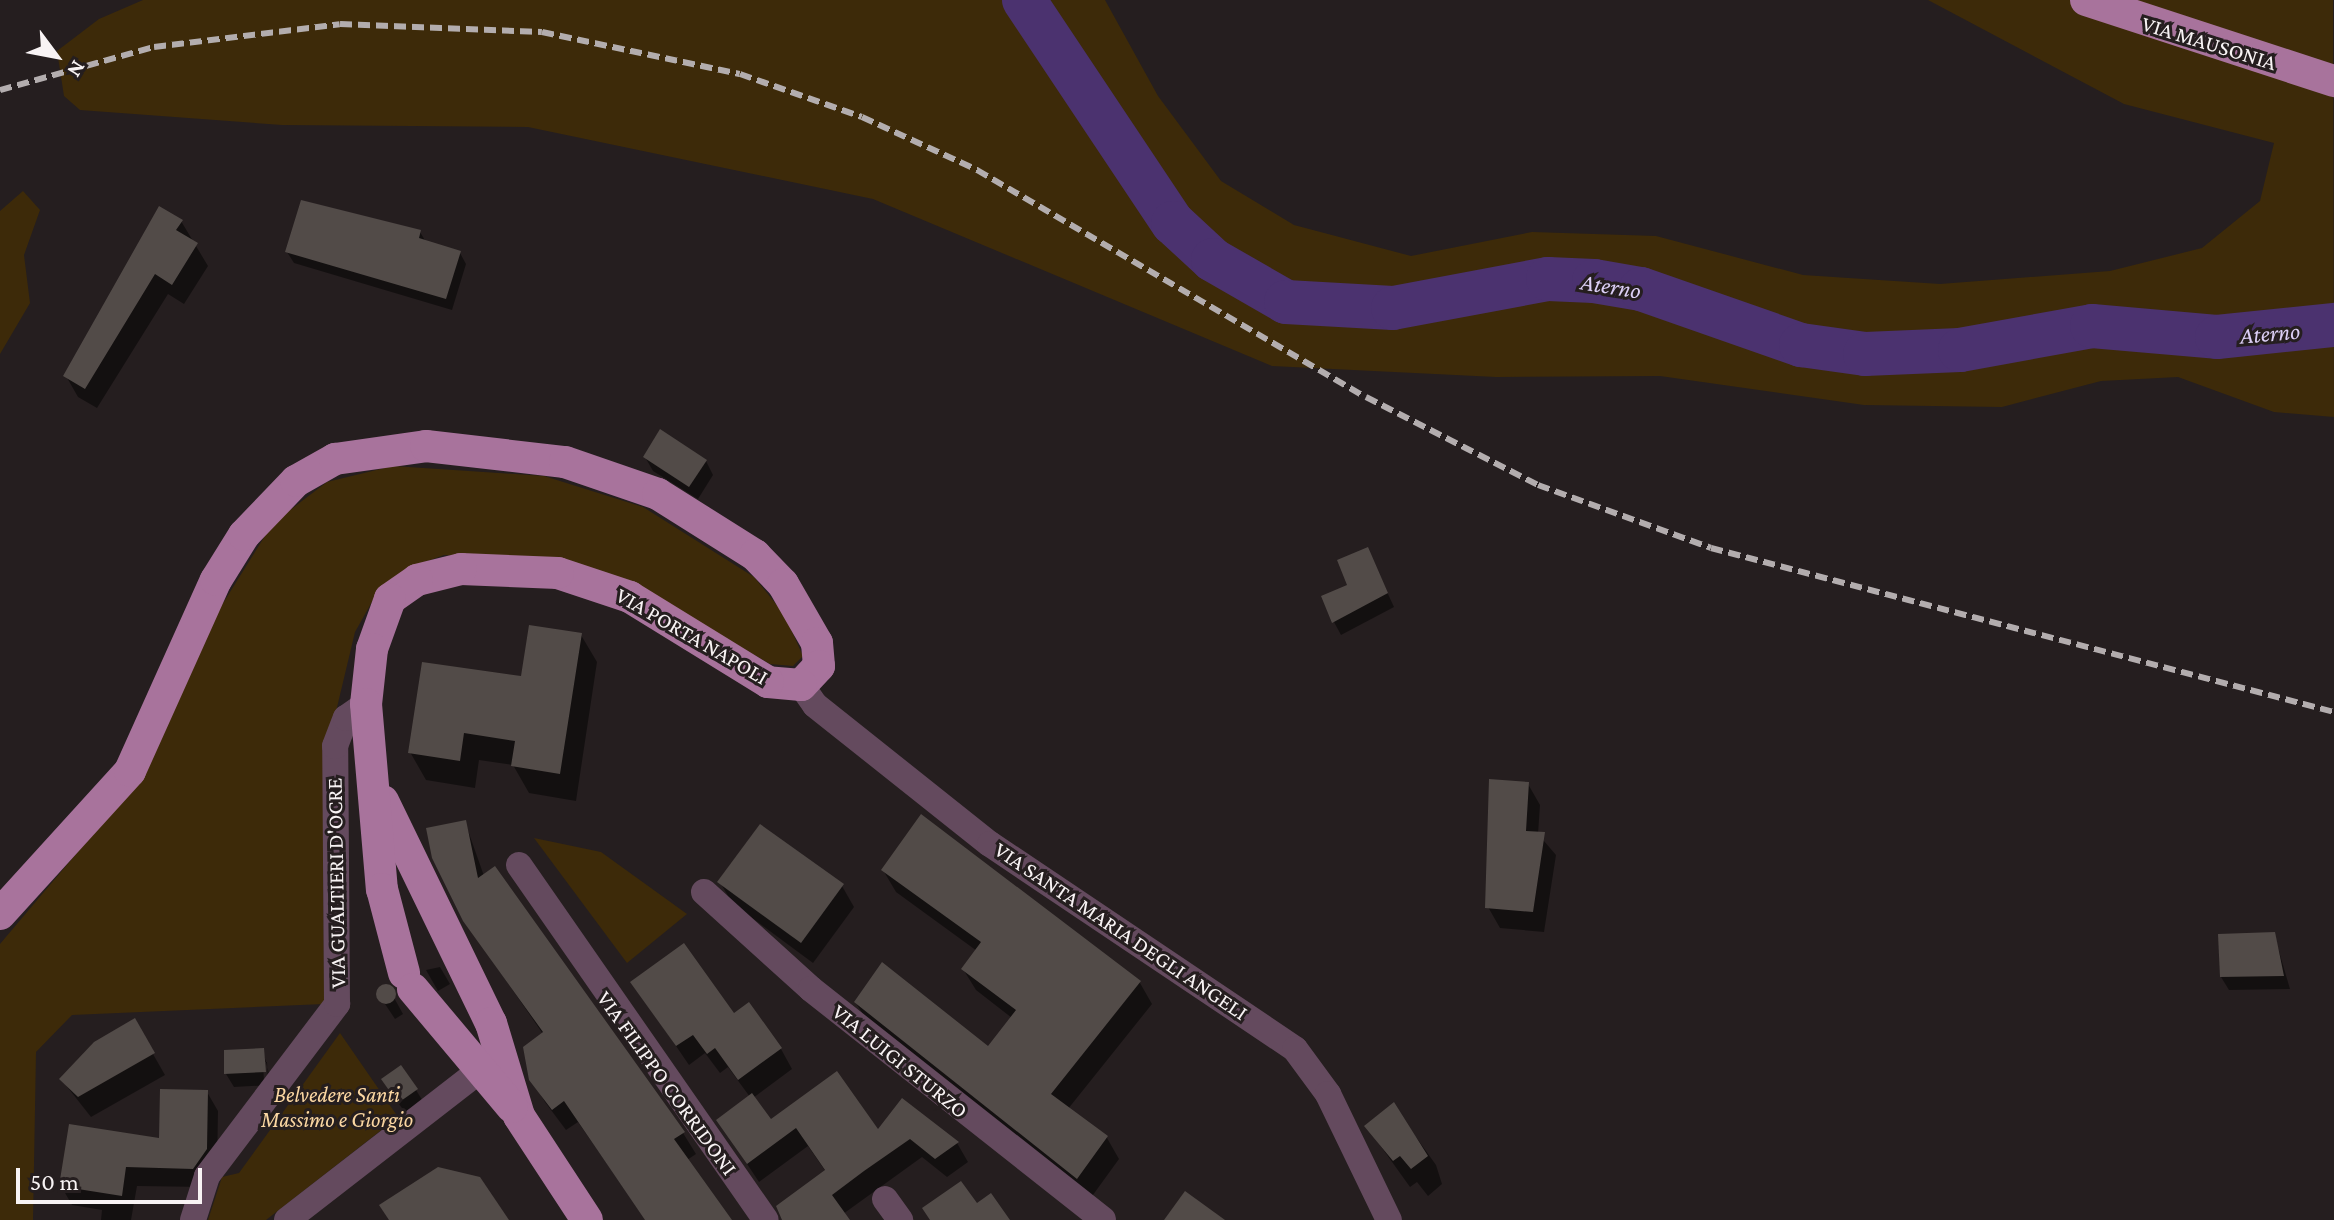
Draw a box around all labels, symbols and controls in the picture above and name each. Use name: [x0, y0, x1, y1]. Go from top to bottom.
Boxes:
street label: VIA MAUSONIA: [2139, 10, 2279, 76]
north arrow: [16, 16, 96, 96]
text: N: [62, 56, 91, 82]
water label: Aterno: [1579, 267, 1643, 305]
water label: Aterno: [2239, 316, 2301, 350]
street label: VIA PORTA NAPOLI: [611, 582, 773, 690]
street label: VIA GUALTIERI D'OCRE: [321, 777, 351, 989]
street label: VIA SANTA MARIA DEGLI ANGELI: [989, 836, 1253, 1026]
street label: VIA FILIPPO CORRIDONI: [591, 986, 743, 1180]
street label: VIA LUIGI STURZO: [827, 998, 973, 1124]
park label: Belvedere Santi Massimo e Giorgio: [261, 1081, 413, 1132]
scale bar: [20, 1152, 206, 1202]
text: 50 m: [30, 1168, 79, 1195]

